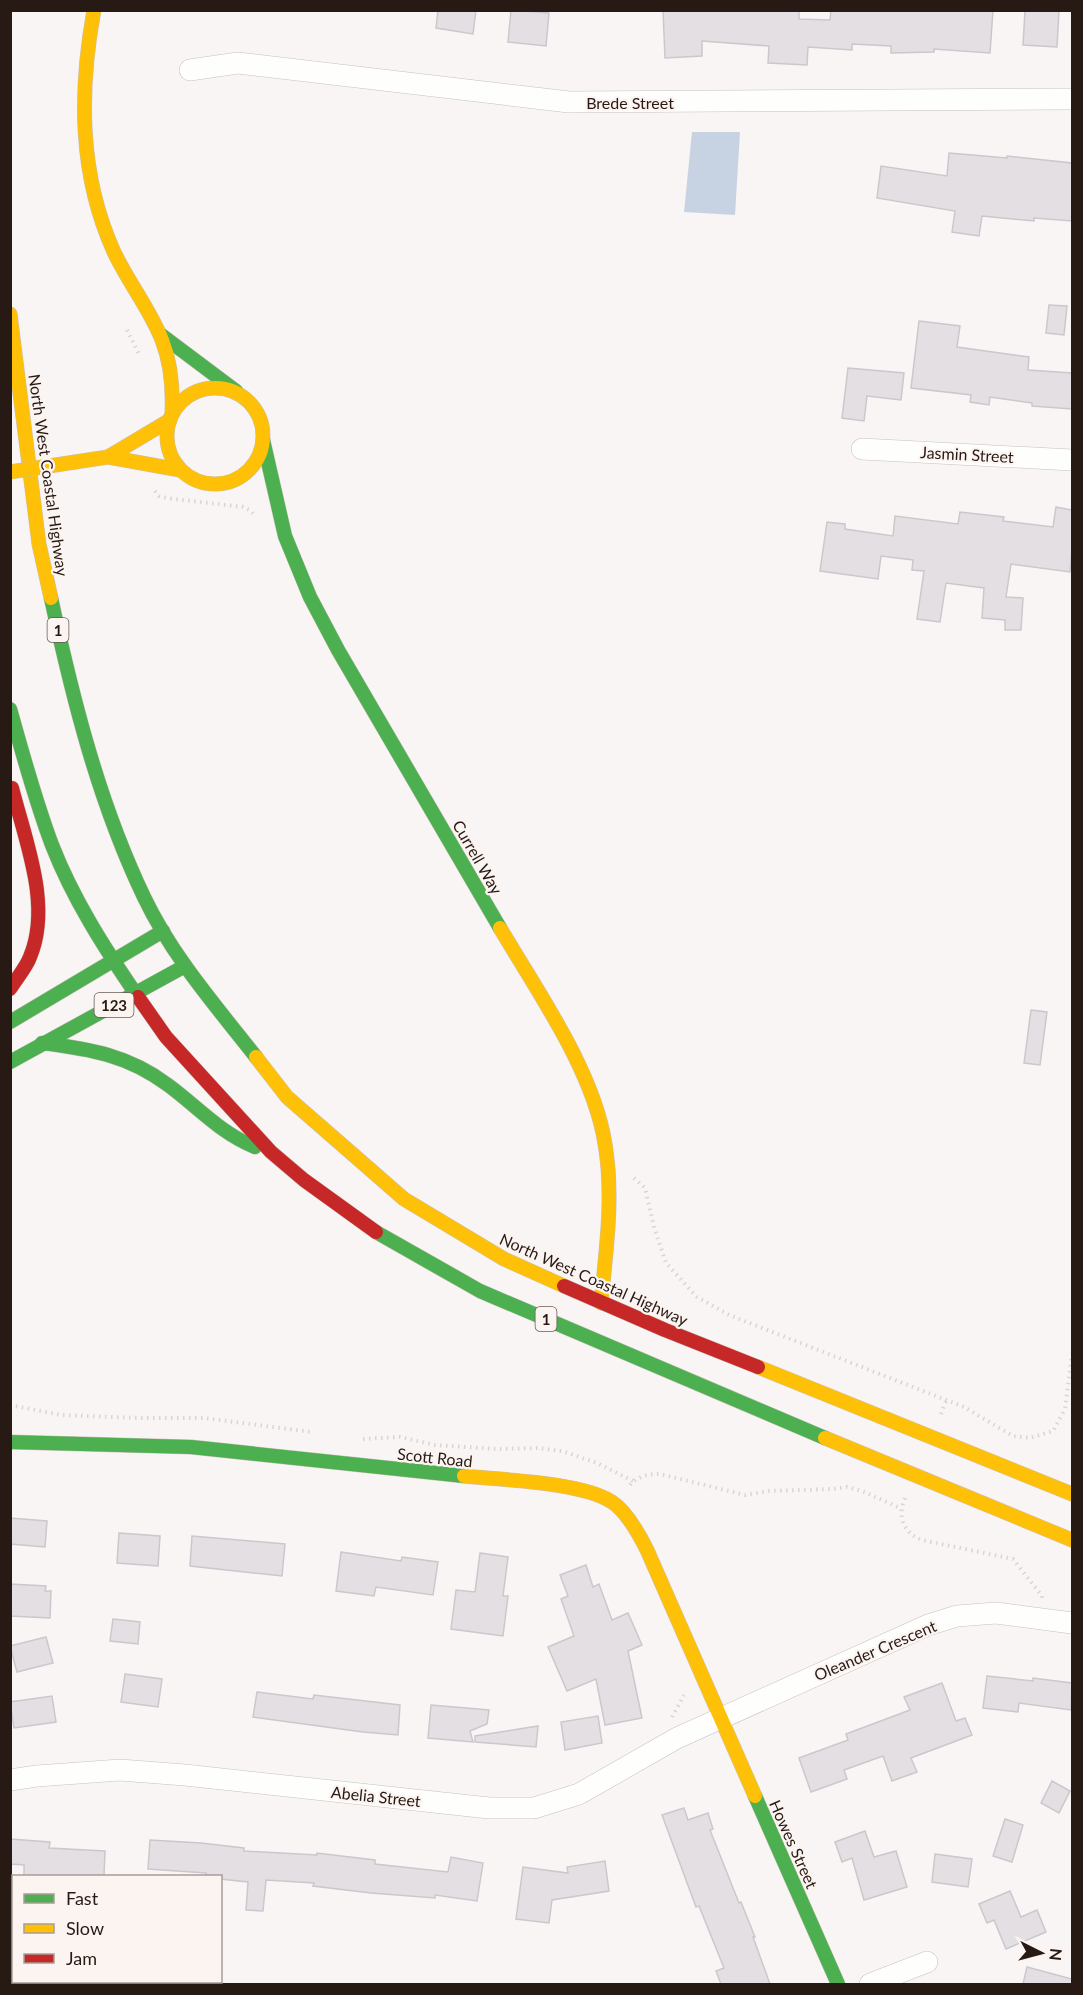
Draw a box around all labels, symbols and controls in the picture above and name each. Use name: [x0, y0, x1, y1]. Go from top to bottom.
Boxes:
street label: Brede Street: [586, 93, 674, 112]
street label: North West Coastal Highway: [25, 373, 73, 578]
street label: Jasmin Street: [920, 442, 1014, 466]
road number: 1: [48, 618, 68, 642]
street label: Currell Way: [449, 817, 507, 898]
road number: 123: [94, 993, 134, 1017]
street label: North West Coastal Highway: [497, 1229, 692, 1329]
road number: 1: [536, 1307, 556, 1331]
street label: Scott Road: [396, 1444, 474, 1470]
street label: Oleander Crescent: [811, 1616, 939, 1684]
street label: Abelia Street: [330, 1782, 422, 1810]
street label: Howes Street: [766, 1797, 822, 1891]
legend: [12, 1875, 222, 1983]
text: Fast: [66, 1887, 99, 1909]
text: Slow: [66, 1917, 104, 1939]
north arrow: [1011, 1923, 1071, 1983]
text: Jam: [66, 1947, 97, 1969]
text: N: [1046, 1947, 1067, 1962]

